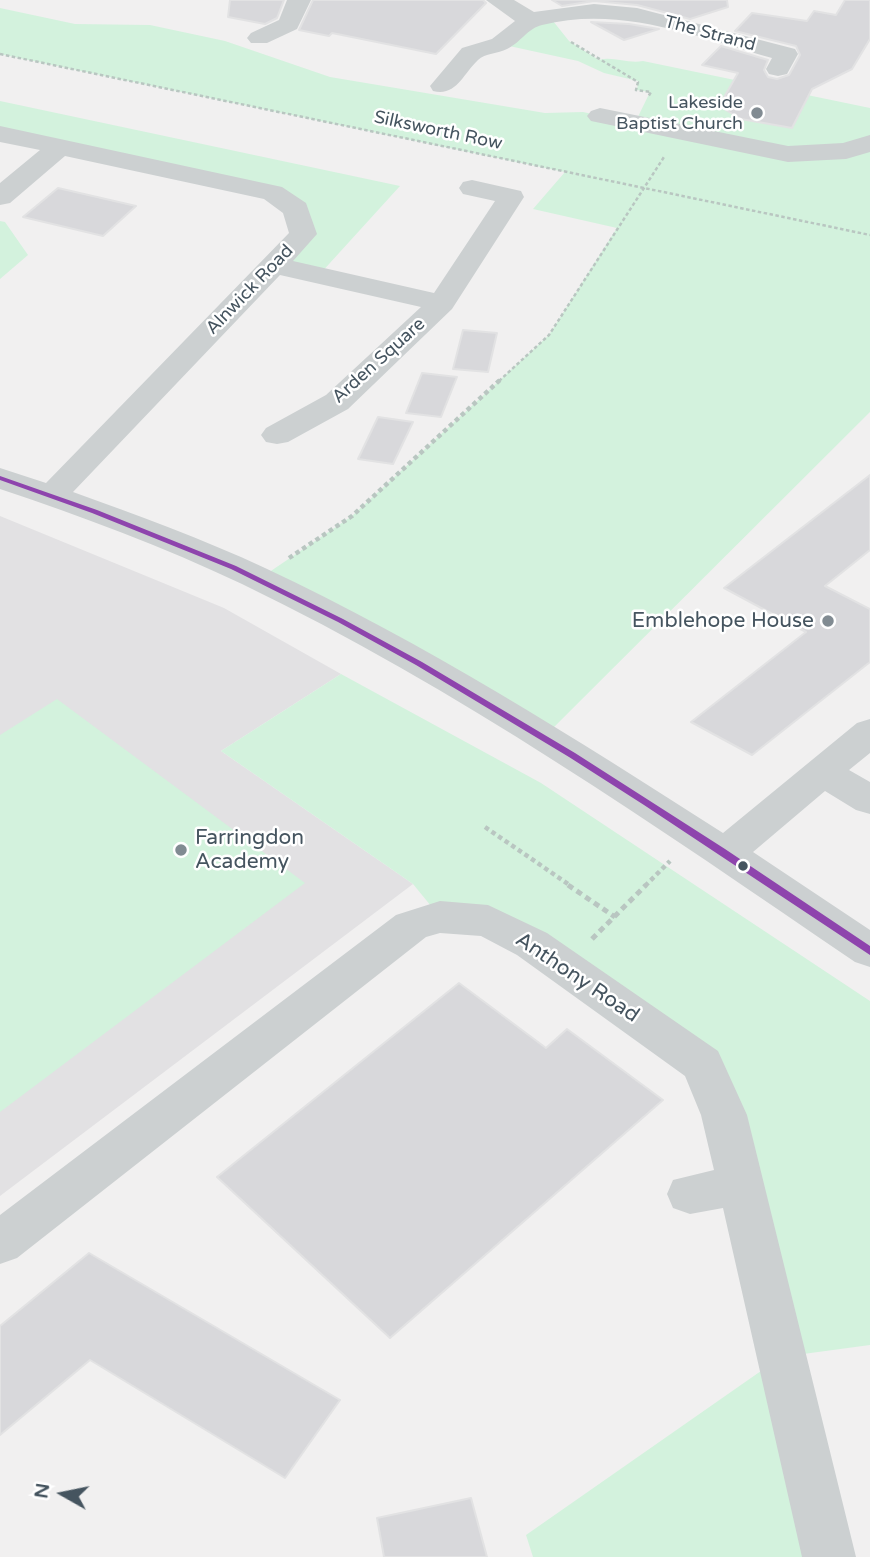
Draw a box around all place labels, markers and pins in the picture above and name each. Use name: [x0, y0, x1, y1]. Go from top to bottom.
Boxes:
place label: Lakeside Baptist Church: [616, 92, 743, 134]
marker: Lakeside Baptist Church: [749, 105, 765, 121]
place label: Emblehope House: [632, 608, 814, 634]
marker: Emblehope House: [820, 613, 836, 629]
place label: Farringdon Academy: [195, 825, 304, 875]
marker: Farringdon Academy: [173, 842, 189, 858]
unlabelled marker: [736, 859, 750, 873]

